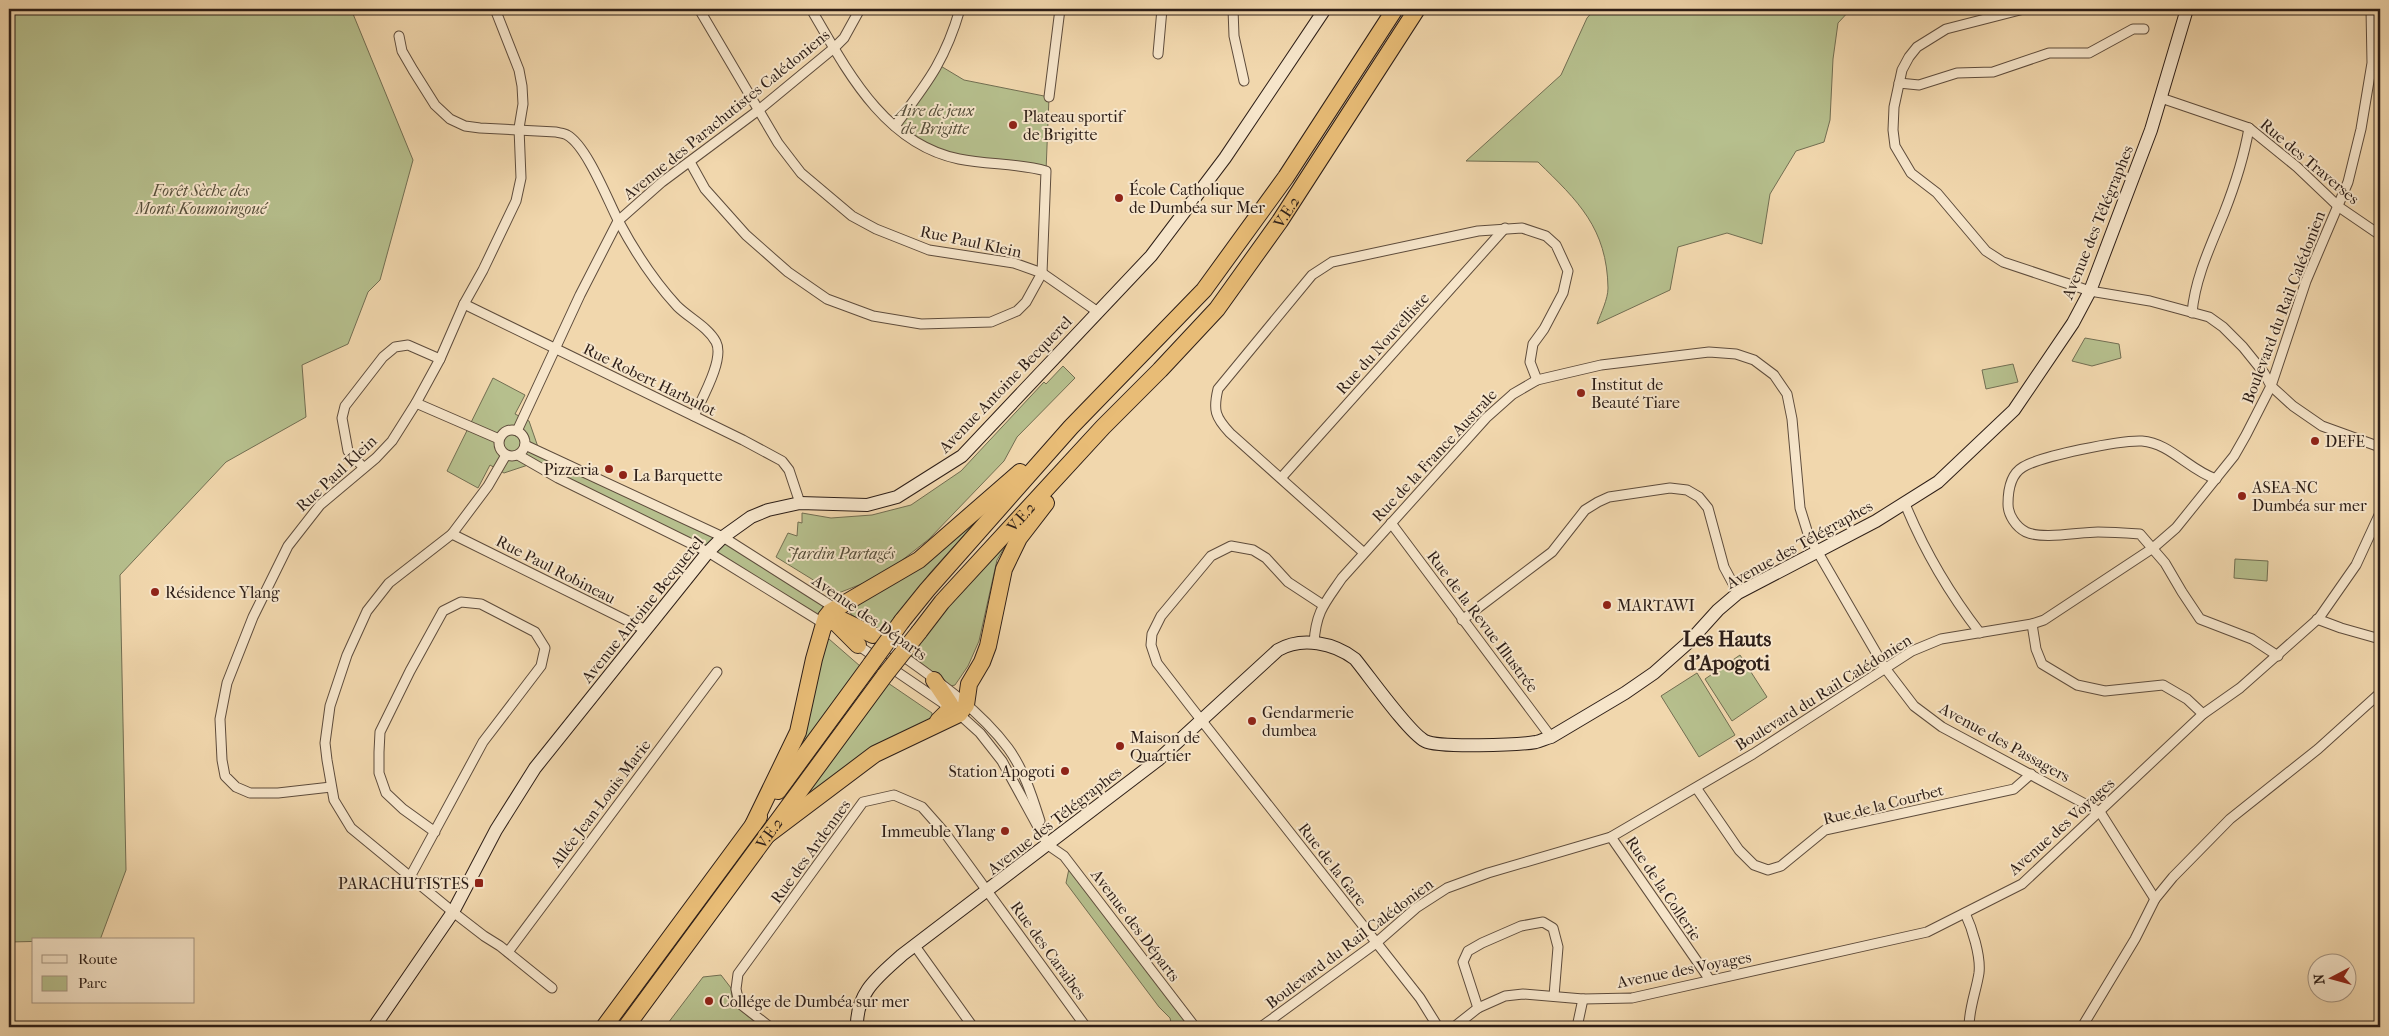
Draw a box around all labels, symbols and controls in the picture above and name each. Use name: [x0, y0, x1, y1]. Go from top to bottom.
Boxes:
street label: Avenue des Parachutistes Calédoniens: [618, 25, 834, 204]
park label: Aire de jeux de Brigitte: [894, 101, 975, 138]
place label: Plateau sportif de Brigitte: [1023, 107, 1127, 144]
street label: Rue des Traverses: [2256, 114, 2363, 208]
marker: Plateau sportif de Brigitte: [1007, 119, 1019, 131]
street label: Avenue des Télégraphes: [2057, 142, 2137, 303]
place label: École Catholique de Dumbéa sur Mer: [1129, 179, 1265, 217]
park label: Forêt Sèche des Monts Koumoingoué: [135, 181, 269, 218]
marker: École Catholique de Dumbéa sur Mer: [1113, 192, 1125, 204]
street label: V.E.2: [1269, 193, 1304, 232]
street label: Boulevard du Rail Calédonien: [2238, 208, 2329, 406]
street label: Rue Paul Klein: [918, 221, 1024, 262]
street label: Rue du Nouvelliste: [1332, 289, 1433, 398]
street label: Avenue Antoine Becquerel: [934, 311, 1076, 458]
street label: Rue Robert Harbulot: [580, 339, 720, 420]
place label: Institut de Beauté Tiare: [1591, 375, 1680, 412]
street label: Rue de la France Australe: [1368, 385, 1501, 526]
marker: Institut de Beauté Tiare: [1575, 387, 1587, 399]
street label: Rue Paul Klein: [292, 431, 381, 516]
place label: DEFE: [2325, 432, 2365, 451]
marker: DEFE: [2309, 435, 2321, 447]
place label: Pizzeria: [544, 460, 600, 479]
marker: Pizzeria: [603, 463, 615, 475]
place label: La Barquette: [633, 466, 723, 485]
marker: La Barquette: [617, 469, 629, 481]
place label: ASEA-NC Dumbéa sur mer: [2251, 478, 2367, 515]
marker: ASEA-NC Dumbéa sur mer: [2236, 490, 2248, 502]
street label: Avenue des Télégraphes: [1722, 496, 1876, 593]
street label: V.E.2: [1002, 498, 1039, 536]
street label: Rue Paul Robineau: [493, 531, 619, 608]
street label: Avenue Antoine Becquerel: [577, 532, 708, 687]
park label: Jardin Partagés: [787, 544, 896, 563]
street label: Rue de la Revue Illustrée: [1423, 547, 1542, 696]
street label: Avenue des Départs: [808, 570, 931, 664]
place label: Résidence Ylang: [165, 583, 280, 602]
marker: Résidence Ylang: [149, 586, 161, 598]
place label: MARTAWI: [1617, 596, 1695, 615]
marker: MARTAWI: [1601, 599, 1613, 611]
district label: Les Hauts d'Apogoti: [1683, 627, 1772, 675]
street label: Boulevard du Rail Calédonien: [1731, 630, 1916, 755]
street label: Avenue des Passagers: [1935, 698, 2073, 786]
place label: Gendarmerie dumbea: [1262, 703, 1354, 740]
marker: Gendarmerie dumbea: [1246, 715, 1258, 727]
place label: Maison de Quartier: [1130, 728, 1200, 765]
street label: Allée Jean-Louis Marie: [546, 736, 655, 872]
marker: Maison de Quartier: [1114, 740, 1126, 752]
place label: Station Apogoti: [948, 762, 1055, 781]
street label: Avenue des Télégraphes: [983, 762, 1125, 879]
marker: Station Apogoti: [1059, 765, 1071, 777]
street label: Avenue des Voyages: [2004, 774, 2118, 880]
street label: Rue de la Courbet: [1821, 780, 1946, 829]
street label: Rue des Ardennes: [766, 796, 854, 907]
street label: V.E.2: [751, 814, 787, 853]
street label: Rue de la Gare: [1294, 819, 1371, 910]
place label: Immeuble Ylang: [881, 822, 995, 841]
marker: Immeuble Ylang: [999, 825, 1011, 837]
street label: Rue de la Collerie: [1622, 833, 1706, 944]
street label: Avenue des Départs: [1087, 865, 1184, 985]
place label: PARACHUTISTES: [338, 874, 469, 893]
street label: Boulevard du Rail Calédonien: [1262, 874, 1437, 1013]
marker: PARACHUTISTES: [473, 877, 485, 889]
street label: Rue des Caraibes: [1007, 897, 1091, 1003]
legend: [32, 938, 195, 1004]
street label: Avenue des Voyages: [1614, 947, 1753, 992]
text: Route: [78, 950, 118, 968]
north arrow: [2306, 954, 2356, 1004]
text: N: [2311, 973, 2329, 985]
text: Parc: [78, 974, 107, 992]
place label: Collége de Dumbéa sur mer: [719, 992, 909, 1011]
marker: Collége de Dumbéa sur mer: [703, 995, 715, 1007]

